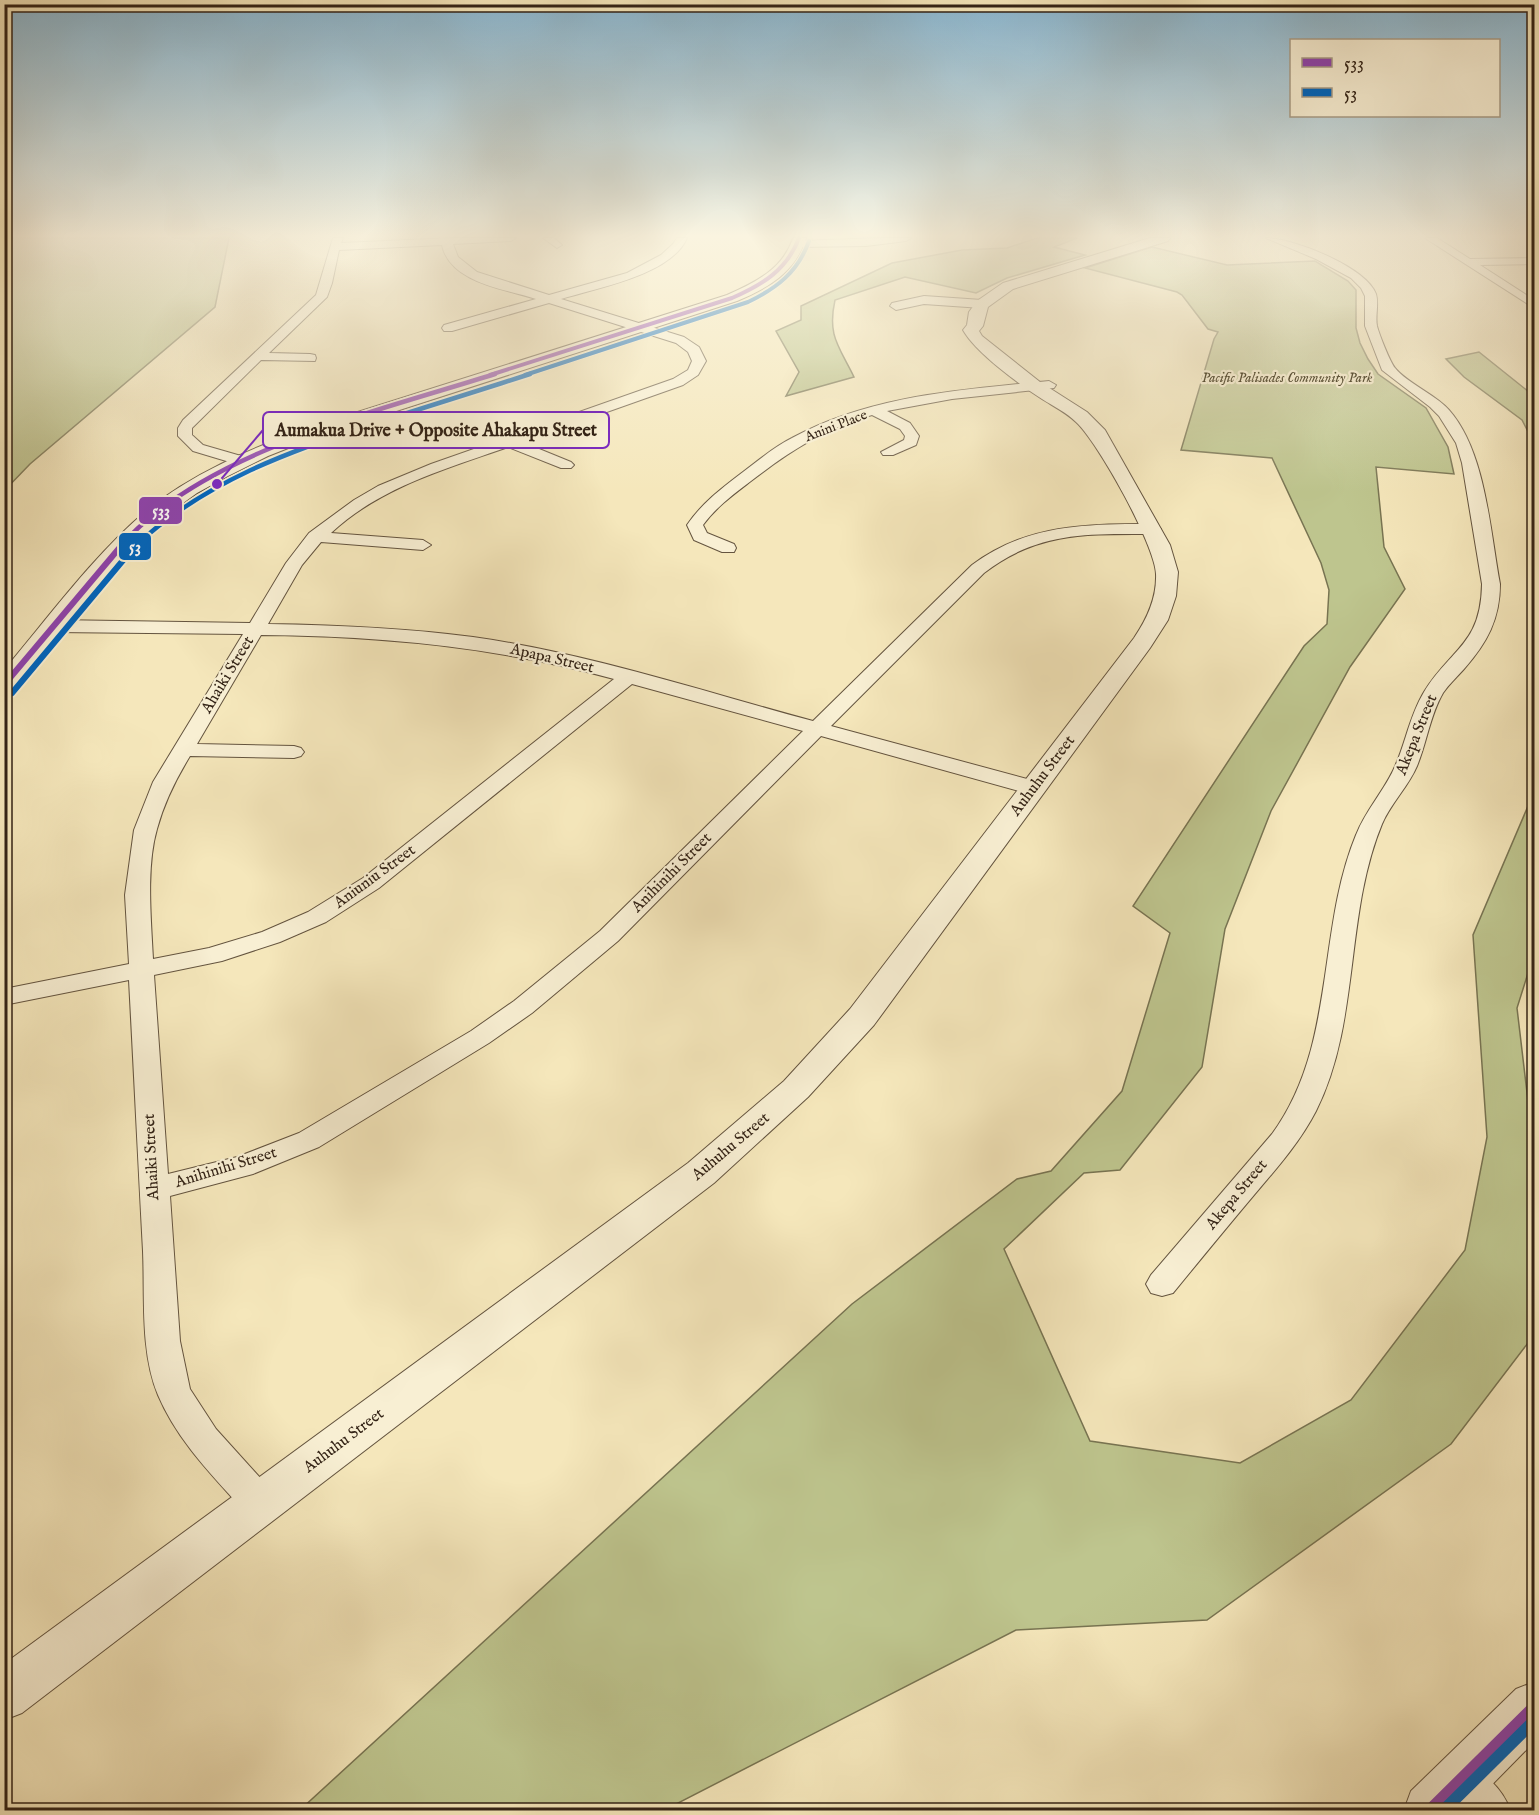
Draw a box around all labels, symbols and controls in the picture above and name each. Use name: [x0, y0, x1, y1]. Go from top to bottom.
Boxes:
legend: [1290, 39, 1500, 117]
text: 533: [1344, 53, 1364, 76]
text: 53: [1344, 83, 1357, 106]
park label: Pacific Palisades Community Park: [1202, 369, 1373, 387]
street label: Anini Place: [801, 406, 870, 446]
callout: Aumakua Drive + Opposite Ahakapu Street: [263, 412, 609, 448]
text: Aumakua Drive + Opposite Ahakapu Street: [274, 420, 598, 443]
line badge: 533: [138, 496, 183, 525]
text: 533: [152, 502, 170, 522]
line badge: 53: [118, 532, 152, 561]
text: 53: [129, 538, 141, 558]
street label: Ahaiki Street: [197, 632, 259, 718]
street label: Apapa Street: [507, 639, 596, 678]
street label: Akepa Street: [1391, 691, 1442, 779]
street label: Auhuhu Street: [1006, 731, 1080, 821]
street label: Anihinihi Street: [627, 828, 717, 918]
street label: Aniuniu Street: [329, 840, 420, 914]
street label: Auhuhu Street: [687, 1108, 774, 1186]
street label: Ahaiki Street: [140, 1113, 164, 1202]
street label: Anihinihi Street: [172, 1143, 280, 1193]
street label: Akepa Street: [1201, 1155, 1272, 1235]
street label: Auhuhu Street: [299, 1404, 389, 1478]

